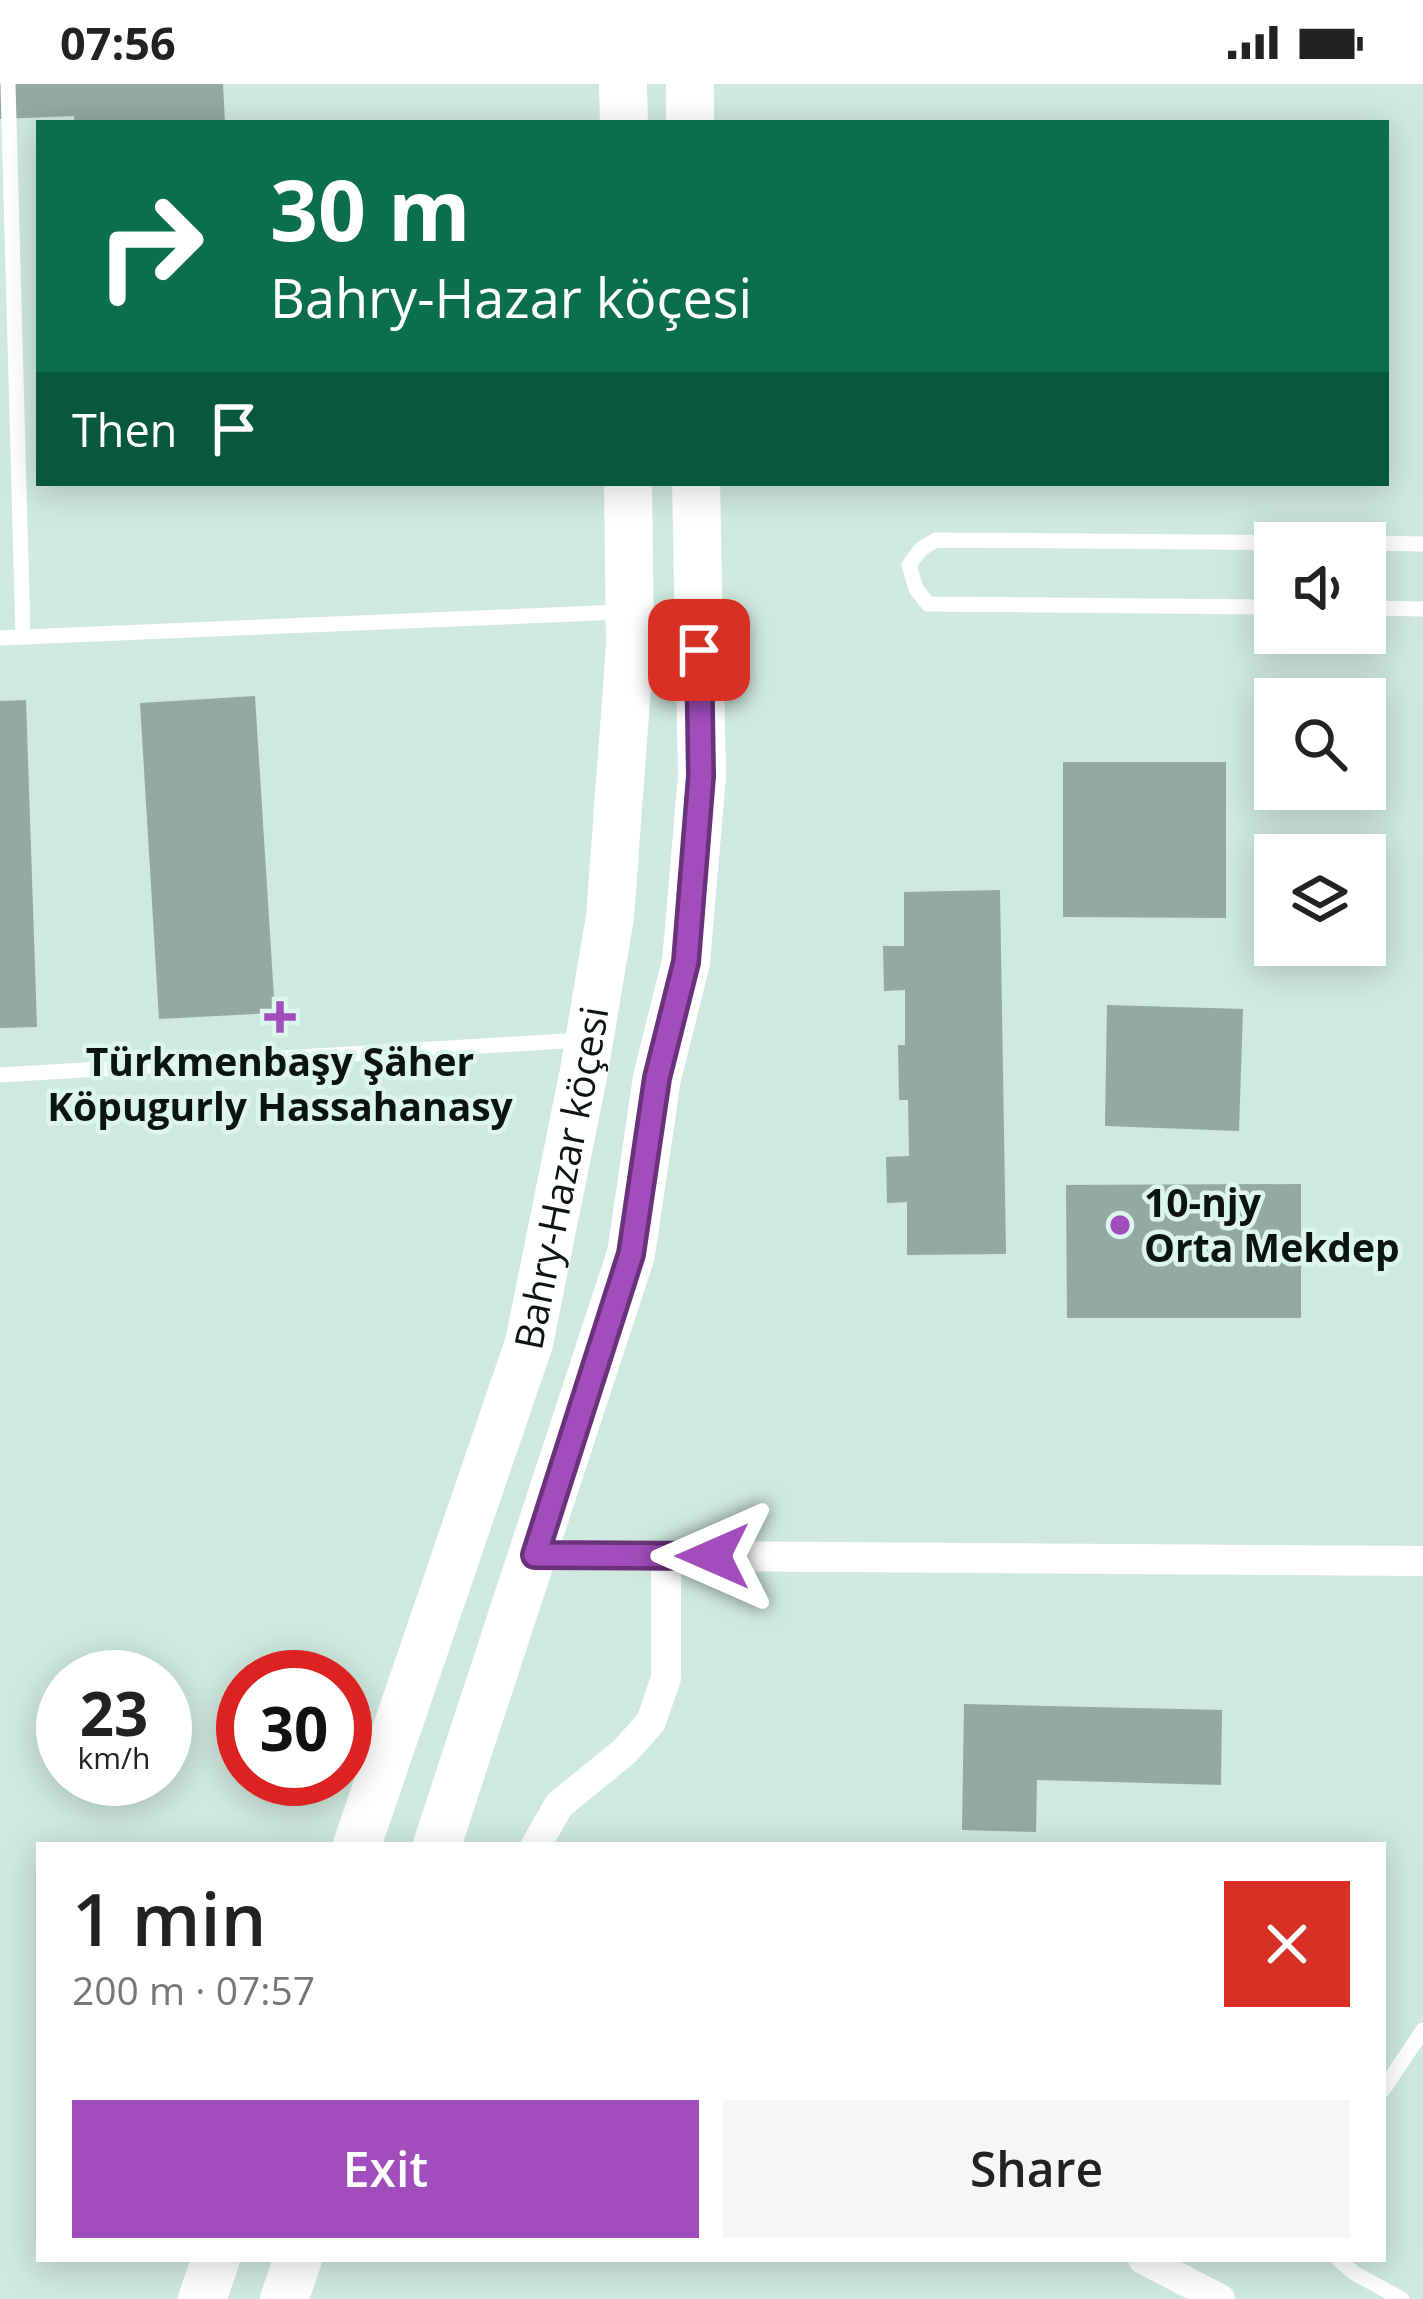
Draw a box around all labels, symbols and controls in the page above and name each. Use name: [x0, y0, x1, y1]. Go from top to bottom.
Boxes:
text: 07:56: [60, 12, 176, 73]
text: 30 m: [270, 151, 470, 266]
icon: right: [72, 168, 228, 324]
text: Bahry-Hazar köçesi: [270, 260, 752, 334]
icon: arrive: [201, 396, 267, 462]
text: Then: [72, 399, 177, 460]
map controls: [1254, 522, 1386, 966]
button: sound: [1254, 522, 1386, 654]
pin: [648, 599, 750, 701]
icon: arrive: [666, 617, 732, 683]
button: search: [1254, 678, 1386, 810]
button: layers: [1254, 834, 1386, 966]
marker: Türkmenbaşy Şäher Köpugurly Hassahanasy: [264, 1001, 296, 1033]
street label: Bahry-Hazar köçesi: [500, 1002, 619, 1354]
place label: Türkmenbaşy Şäher Köpugurly Hassahanasy: [47, 1034, 514, 1132]
place label: 10-njy Orta Mekdep: [1144, 1175, 1400, 1273]
marker: 10-njy Orta Mekdep: [1107, 1212, 1133, 1238]
position arrow: [650, 1493, 776, 1619]
speed limit sign: 30: [216, 1650, 372, 1806]
text: 23: [80, 1672, 148, 1754]
text: km/h: [78, 1737, 150, 1778]
text: 1 min: [72, 1869, 266, 1967]
button: close: [1224, 1881, 1350, 2007]
text: 200 m · 07:57: [72, 1963, 315, 2016]
button: Exit: [72, 2100, 699, 2238]
button: Share: [723, 2100, 1350, 2238]

